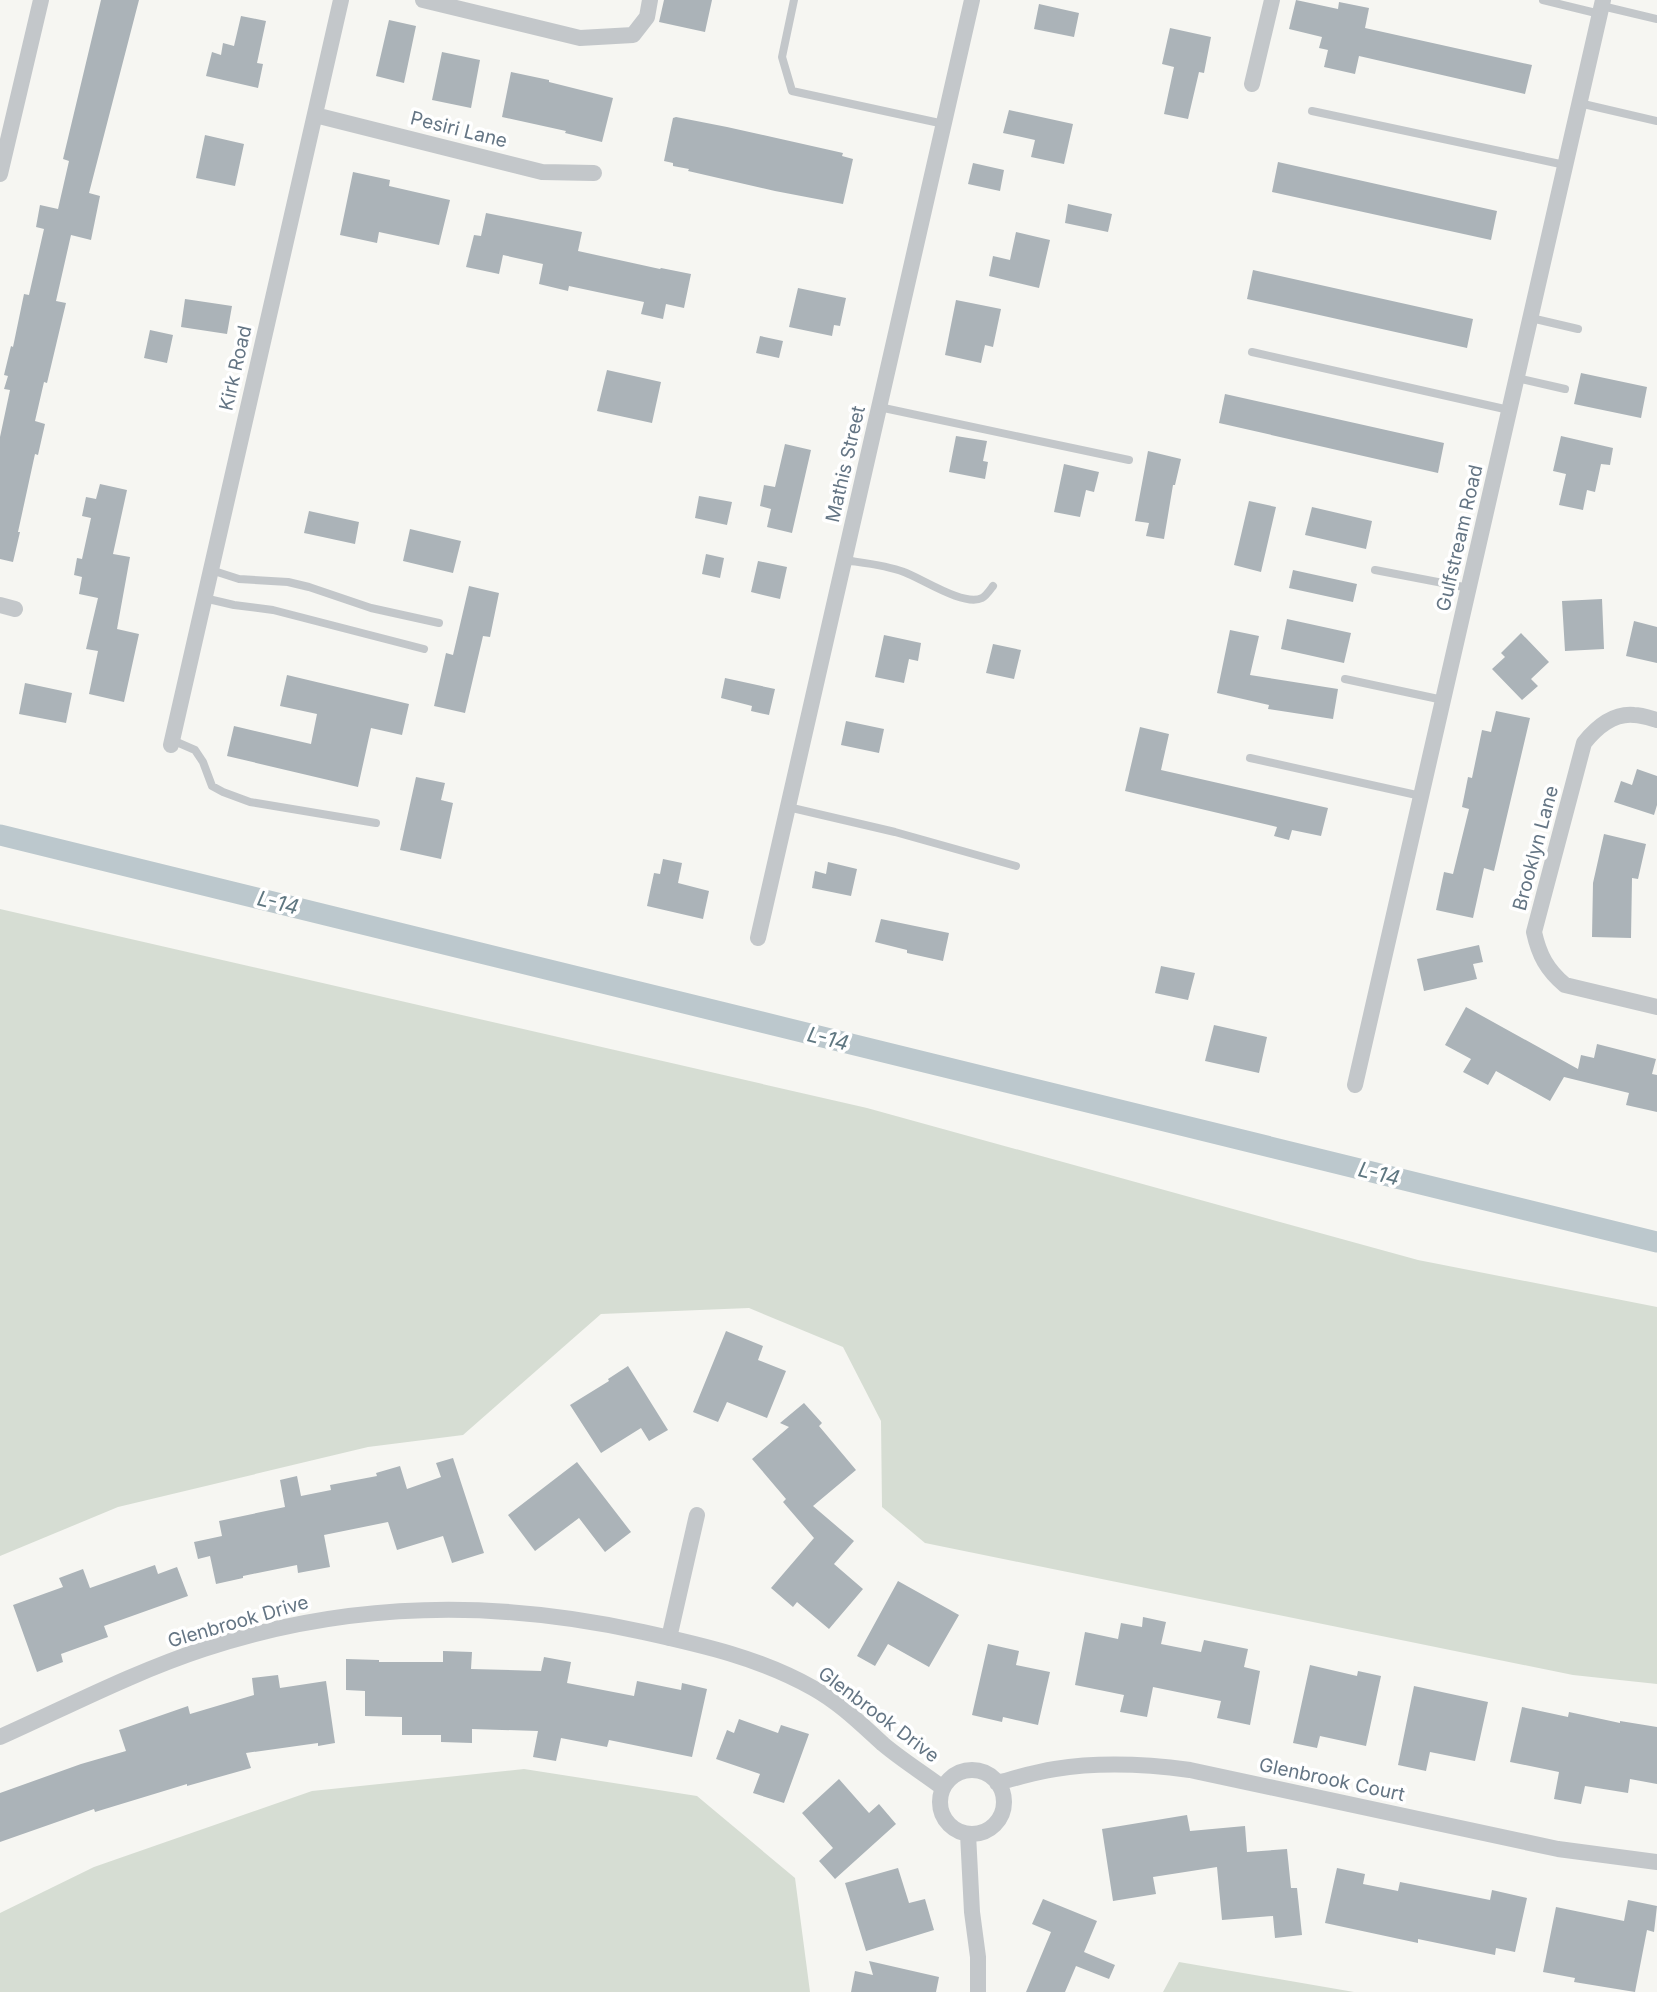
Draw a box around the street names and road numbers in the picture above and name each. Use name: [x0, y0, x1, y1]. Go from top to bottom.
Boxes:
street label: Pesiri Lane: [408, 106, 510, 153]
street label: Kirk Road: [215, 323, 256, 413]
street label: Mathis Street: [821, 404, 870, 525]
street label: Gulfstream Road: [1431, 463, 1488, 614]
street label: Brooklyn Lane: [1508, 783, 1563, 913]
street label: Glenbrook Drive: [165, 1590, 311, 1653]
street label: Glenbrook Drive: [814, 1662, 944, 1767]
street label: Glenbrook Court: [1257, 1753, 1407, 1806]

